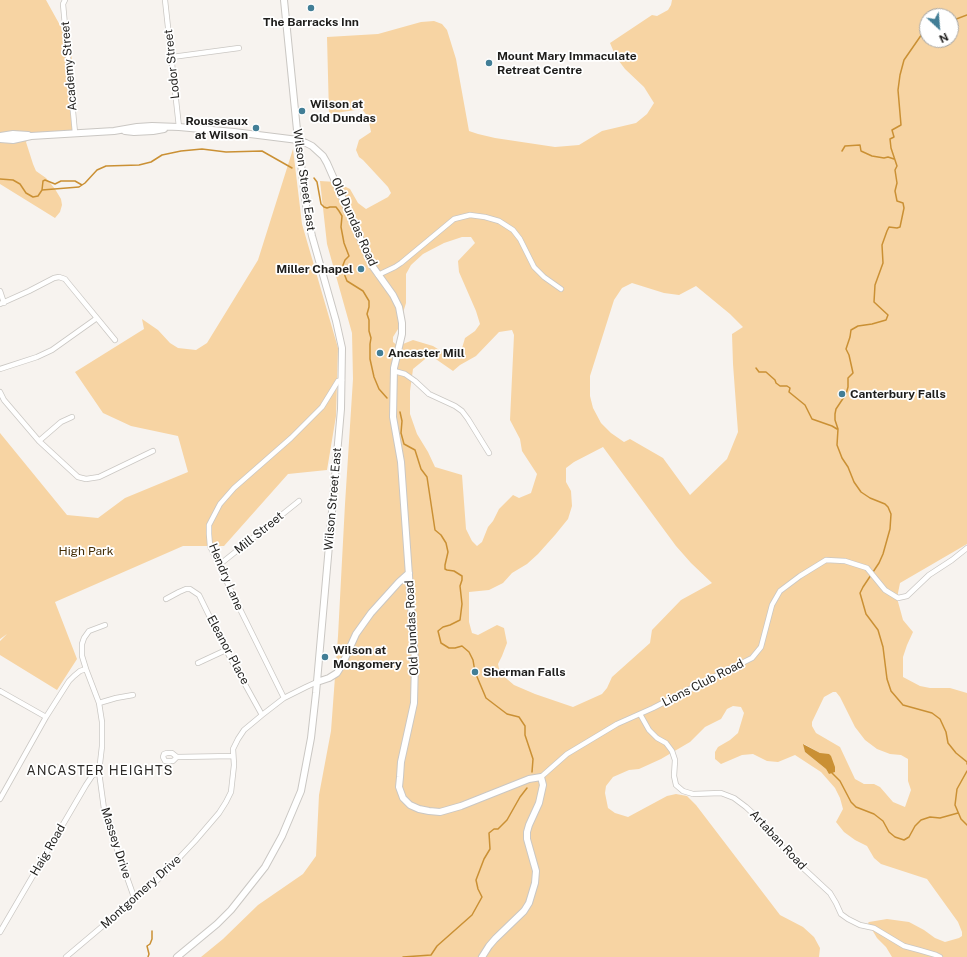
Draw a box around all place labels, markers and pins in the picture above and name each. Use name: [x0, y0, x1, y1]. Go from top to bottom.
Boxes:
marker: The Barracks Inn: [306, 3, 316, 13]
place label: The Barracks Inn: [263, 15, 359, 29]
place label: Mount Mary Immaculate Retreat Centre: [497, 49, 637, 77]
marker: Mount Mary Immaculate Retreat Centre: [484, 58, 494, 68]
place label: Wilson at Old Dundas: [310, 97, 376, 125]
marker: Wilson at Old Dundas: [297, 106, 307, 116]
place label: Rousseaux at Wilson: [185, 114, 248, 142]
marker: Rousseaux at Wilson: [251, 123, 261, 133]
place label: Miller Chapel: [276, 262, 353, 276]
marker: Miller Chapel: [356, 264, 366, 274]
place label: Ancaster Mill: [388, 346, 465, 360]
marker: Ancaster Mill: [375, 348, 385, 358]
place label: Canterbury Falls: [850, 387, 946, 401]
marker: Canterbury Falls: [837, 389, 847, 399]
place label: Wilson at Mongomery: [333, 643, 402, 671]
marker: Wilson at Mongomery: [320, 652, 330, 662]
place label: Sherman Falls: [483, 665, 566, 679]
marker: Sherman Falls: [470, 667, 480, 677]

